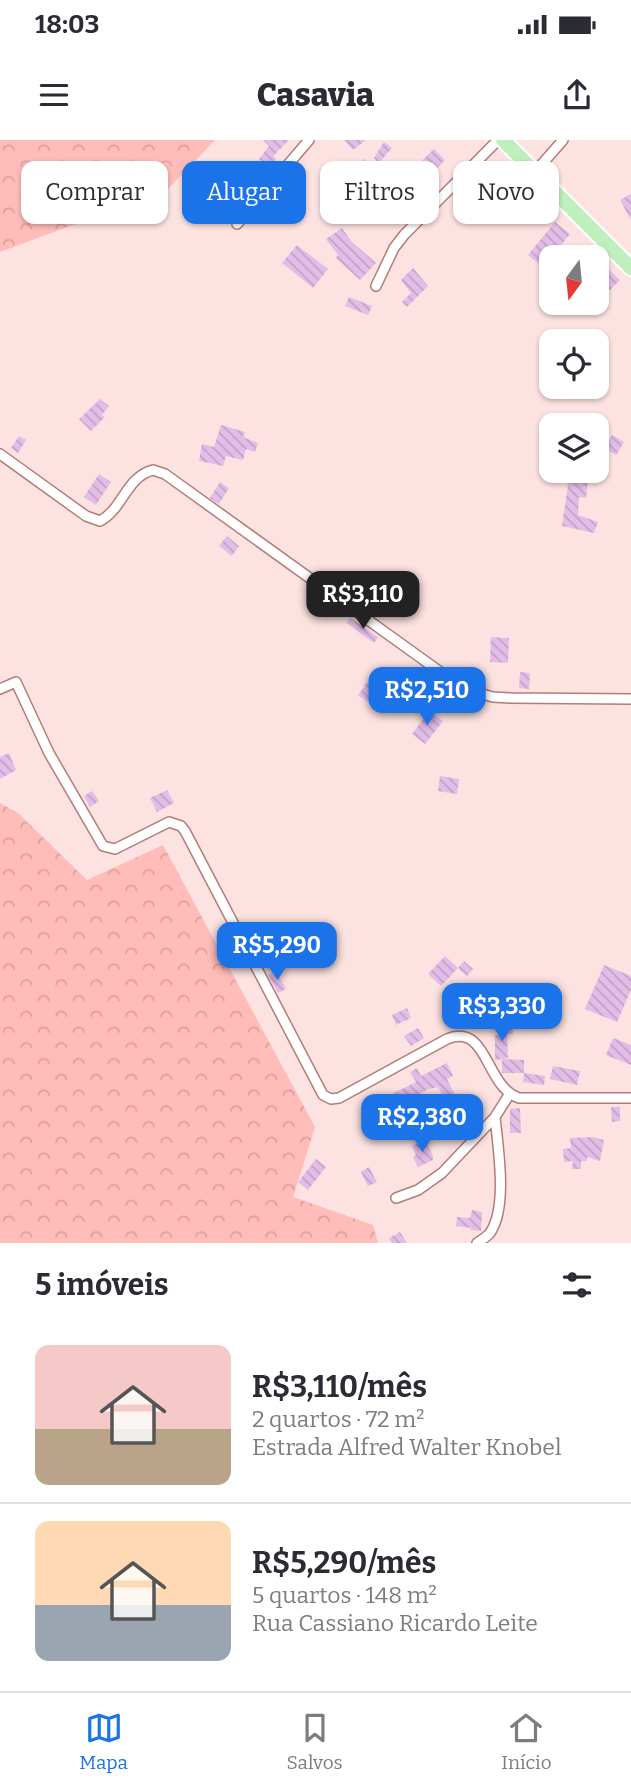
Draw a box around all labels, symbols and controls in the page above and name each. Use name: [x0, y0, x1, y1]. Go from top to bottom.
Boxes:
text: 18:03: [35, 9, 99, 40]
icon: menu: [35, 76, 73, 114]
text: Casavia: [257, 76, 374, 114]
icon: share: [558, 76, 596, 114]
chip: Comprar: [21, 161, 168, 224]
chip: Alugar: [182, 161, 306, 224]
chip: Filtros: [320, 161, 439, 224]
chip: Novo: [453, 161, 559, 224]
north arrow: [539, 245, 609, 315]
map controls: [539, 245, 609, 483]
button: locate: [539, 329, 609, 399]
button: layers: [539, 413, 609, 483]
pin: R$3,110: [298, 572, 428, 631]
text: R$3,110: [322, 580, 404, 608]
pin: R$2,510: [362, 668, 492, 727]
text: R$2,510: [385, 676, 469, 704]
pin: R$5,290: [212, 922, 342, 982]
text: R$5,290: [233, 931, 321, 959]
pin: R$3,330: [437, 984, 567, 1043]
text: R$3,330: [458, 992, 546, 1020]
pin: R$2,380: [357, 1094, 487, 1154]
text: R$2,380: [377, 1103, 467, 1131]
icon: filters: [558, 1266, 596, 1304]
text: 5 imóveis: [35, 1267, 169, 1303]
text: R$3,110/mês: [252, 1369, 427, 1405]
icon: home: [91, 1373, 175, 1457]
text: 2 quartos · 72 m²: [252, 1405, 424, 1433]
text: Estrada Alfred Walter Knobel: [252, 1433, 562, 1461]
text: R$5,290/mês: [252, 1545, 436, 1581]
icon: home: [91, 1549, 175, 1633]
text: 5 quartos · 148 m²: [252, 1581, 437, 1609]
text: Rua Cassiano Ricardo Leite: [252, 1609, 538, 1637]
tab: Mapa: [79, 1709, 128, 1774]
tab: Salvos: [287, 1709, 343, 1774]
tab: Início: [501, 1709, 552, 1774]

